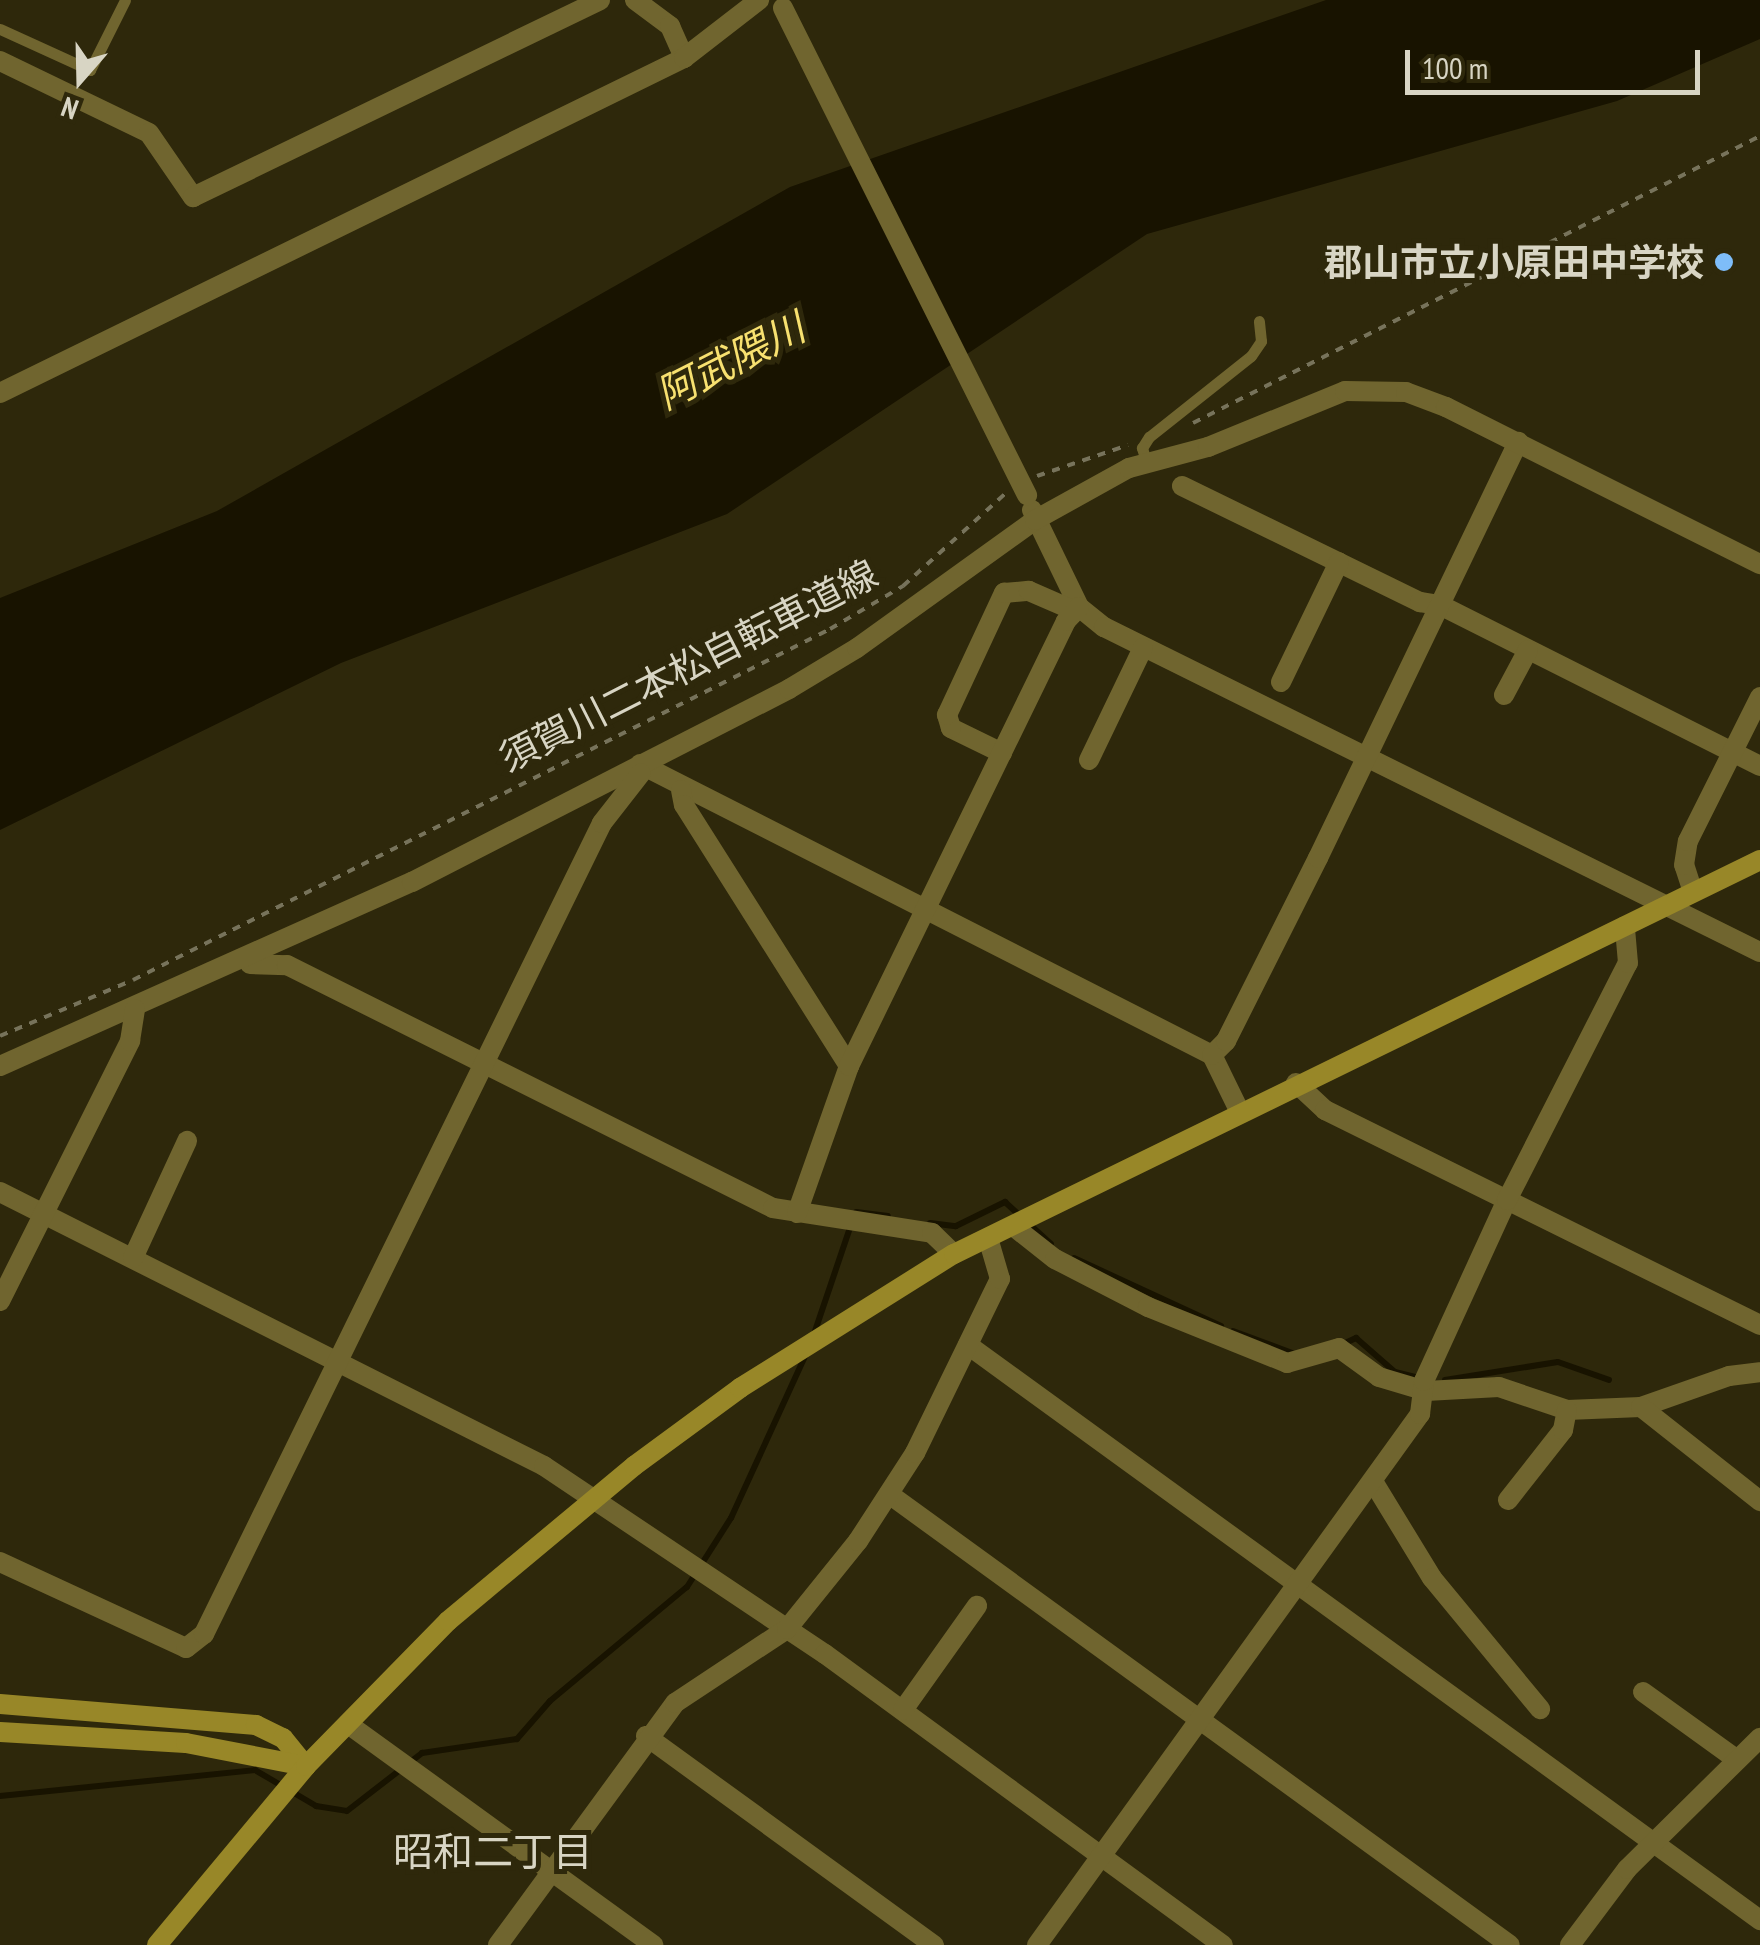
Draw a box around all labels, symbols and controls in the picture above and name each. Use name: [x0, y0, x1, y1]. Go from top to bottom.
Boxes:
north arrow: [30, 30, 130, 130]
scale bar: [1410, 30, 1705, 92]
text: 100 m: [1422, 48, 1488, 87]
text: N: [56, 89, 83, 129]
place label: 郡山市立小原田中学校: [1324, 239, 1704, 285]
marker: 郡山市立小原田中学校: [1713, 251, 1735, 273]
water label: 阿武隈川: [648, 302, 812, 418]
street label: 須賀川二本松自転車道線: [491, 550, 885, 780]
district label: 昭和二丁目: [393, 1827, 593, 1875]

